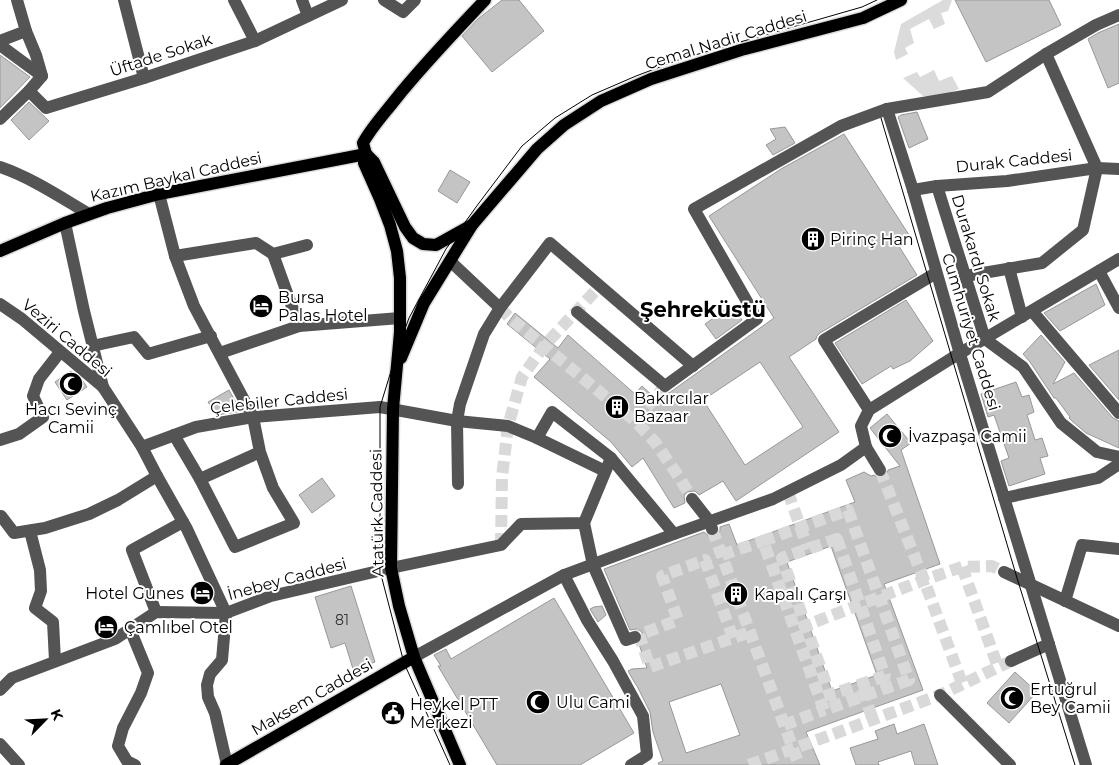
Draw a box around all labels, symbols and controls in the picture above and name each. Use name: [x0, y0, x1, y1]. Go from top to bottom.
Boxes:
street label: Cemal Nadir Caddesi: [643, 6, 809, 74]
street label: Üftade Sokak: [107, 28, 215, 81]
street label: Durak Caddesi: [955, 145, 1073, 177]
street label: Kazım Baykal Caddesi: [88, 148, 264, 206]
street label: Durakardı Sokak: [948, 192, 1004, 324]
building icon: Pirinç Han: [800, 226, 826, 252]
place label: Pirinç Han: [830, 230, 914, 249]
street label: Cumhuriyet Caddesi: [938, 251, 1004, 413]
place label: Bursa Palas Hotel: [278, 288, 368, 325]
hotel icon: Bursa Palas Hotel: [248, 293, 274, 319]
street label: Veziri Caddesi: [18, 295, 116, 381]
district label: Şehreküstü: [640, 297, 766, 322]
mosque icon: Hacı Sevinç Camii: [58, 371, 84, 397]
street label: Çelebiler Caddesi: [209, 384, 349, 418]
place label: Bakırcılar Bazaar: [634, 389, 709, 426]
building icon: Bakırcılar Bazaar: [604, 394, 630, 420]
place label: Hacı Sevinç Camii: [25, 400, 117, 437]
mosque icon: İvazpaşa Camii: [877, 423, 903, 449]
place label: İvazpaşa Camii: [908, 427, 1027, 446]
street label: Atatürk Caddesi: [366, 449, 388, 577]
street label: İnebey Caddesi: [225, 554, 349, 604]
hotel icon: Hotel Gunes: [189, 580, 215, 606]
building icon: Kapalı Çarşı: [723, 581, 749, 607]
place label: Hotel Gunes: [85, 584, 184, 603]
place label: Kapalı Çarşı: [754, 585, 847, 604]
house number: 81: [335, 611, 349, 629]
hotel icon: Çamlıbel Otel: [93, 614, 119, 640]
place label: Çamlıbel Otel: [124, 618, 233, 637]
street label: Maksem Caddesi: [248, 655, 376, 739]
place label: Ertuğrul Bey Camii: [1030, 680, 1111, 717]
mosque icon: Ertuğrul Bey Camii: [999, 685, 1025, 711]
mosque icon: Ulu Cami: [525, 689, 551, 715]
place label: Ulu Cami: [556, 693, 630, 712]
north arrow: [20, 695, 70, 745]
place label: Heykel PTT Merkezi: [410, 695, 499, 732]
public building icon: Heykel PTT Merkezi: [380, 700, 406, 726]
text: K: [47, 706, 67, 724]

